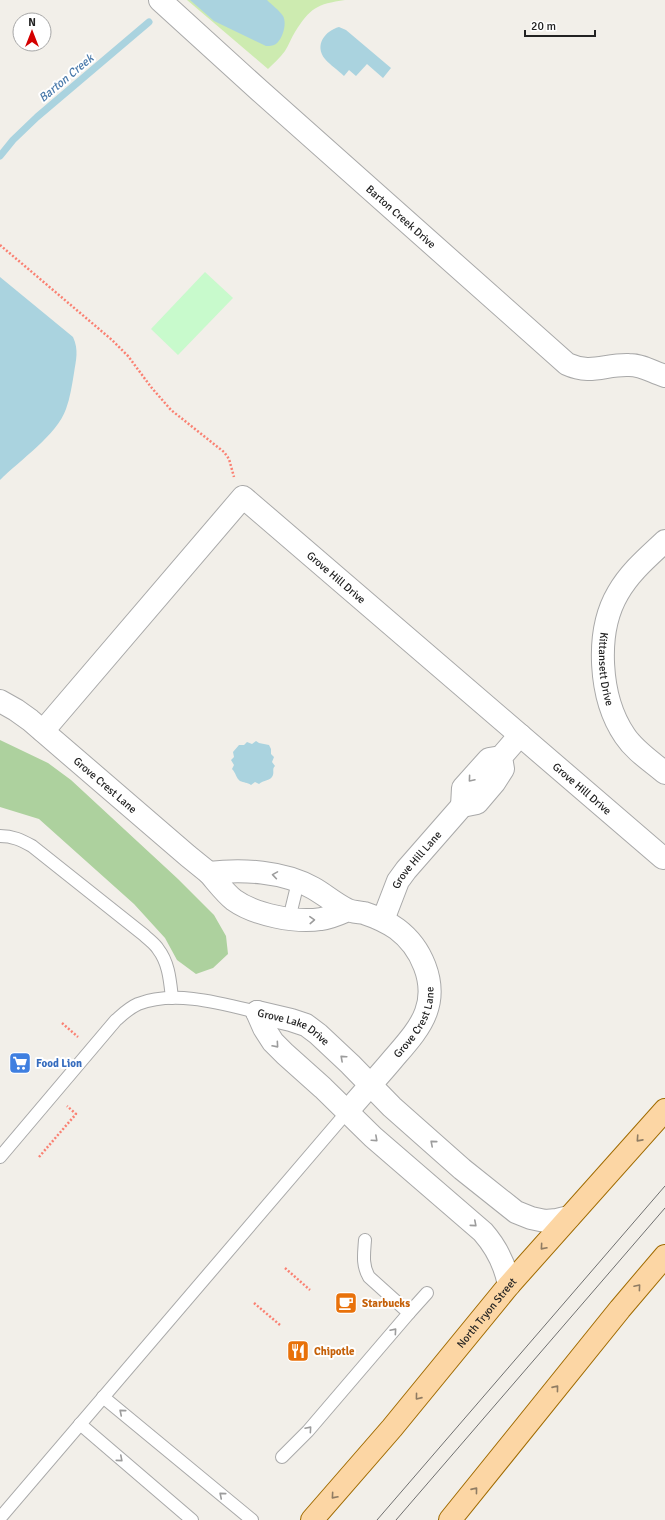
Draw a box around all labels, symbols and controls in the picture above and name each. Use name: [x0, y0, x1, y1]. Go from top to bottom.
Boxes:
north arrow: [12, 12, 52, 52]
scale bar: [525, 12, 595, 38]
text: N: [28, 16, 36, 29]
text: 20 m: [531, 19, 556, 34]
water label: Barton Creek: [36, 50, 98, 106]
street label: Barton Creek Drive: [363, 183, 438, 251]
street label: Grove Hill Drive: [304, 549, 368, 606]
street label: Kittansett Drive: [596, 631, 616, 707]
street label: Grove Crest Lane: [71, 754, 139, 816]
street label: Grove Hill Drive: [550, 760, 614, 818]
one-way arrow: [469, 774, 476, 782]
street label: Grove Hill Lane: [390, 828, 444, 890]
one-way arrow: [272, 871, 279, 880]
one-way arrow: [309, 915, 315, 924]
street label: Grove Crest Lane: [391, 986, 437, 1061]
street label: Grove Lake Drive: [256, 1006, 332, 1048]
one-way arrow: [271, 1040, 279, 1048]
supermarket icon: Food Lion: [7, 1050, 33, 1076]
one-way arrow: [340, 1055, 348, 1062]
place label: Food Lion: [36, 1057, 82, 1070]
one-way arrow: [371, 1134, 378, 1141]
one-way arrow: [636, 1134, 644, 1142]
one-way arrow: [430, 1140, 438, 1147]
one-way arrow: [469, 1219, 476, 1226]
one-way arrow: [541, 1242, 548, 1249]
street label: North Tryon Street: [454, 1275, 519, 1351]
one-way arrow: [633, 1285, 640, 1292]
cafe icon: Starbucks: [333, 1290, 359, 1316]
place label: Starbucks: [362, 1297, 410, 1310]
one-way arrow: [389, 1328, 396, 1335]
restaurant icon: Chipotle: [285, 1338, 311, 1364]
place label: Chipotle: [314, 1345, 355, 1358]
one-way arrow: [551, 1386, 558, 1393]
one-way arrow: [415, 1392, 422, 1399]
one-way arrow: [120, 1410, 127, 1417]
one-way arrow: [305, 1427, 312, 1434]
one-way arrow: [116, 1454, 123, 1461]
one-way arrow: [470, 1487, 477, 1494]
one-way arrow: [331, 1491, 338, 1499]
one-way arrow: [220, 1493, 227, 1500]

